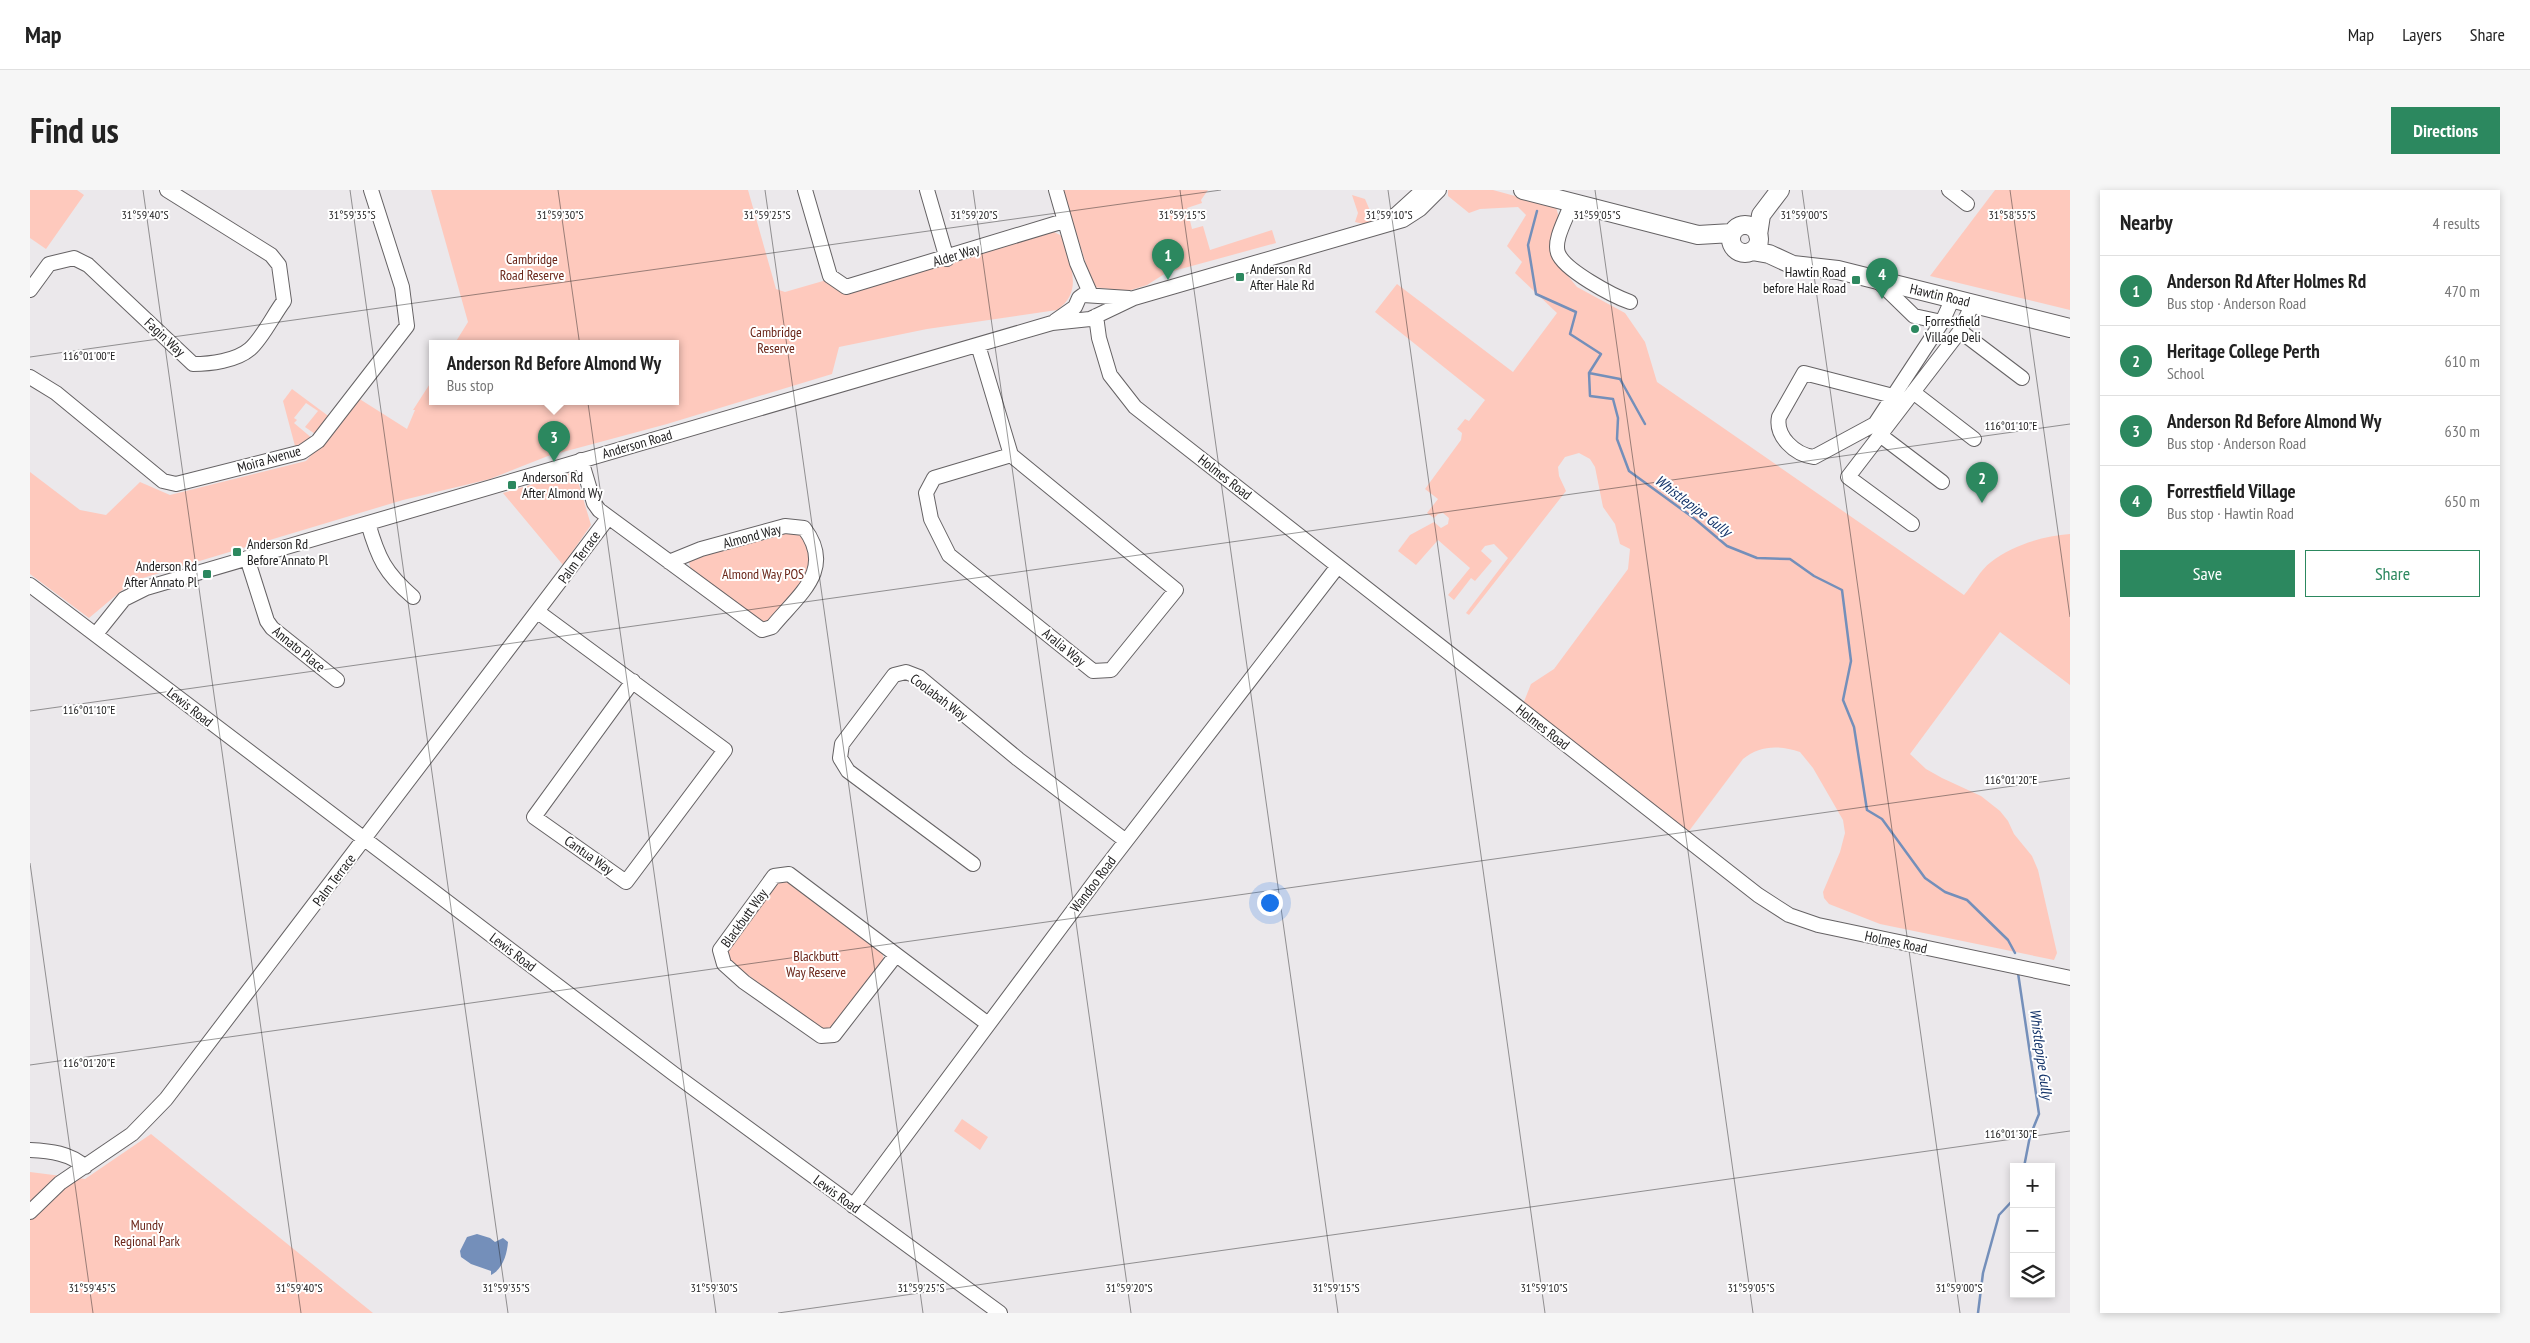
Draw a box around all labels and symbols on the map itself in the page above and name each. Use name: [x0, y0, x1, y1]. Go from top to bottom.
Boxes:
text: 31°59'40"S: [121, 207, 169, 222]
text: 31°59'35"S: [328, 207, 376, 222]
text: 31°59'30"S: [536, 207, 584, 222]
text: 31°59'25"S: [743, 207, 791, 222]
text: 31°59'20"S: [950, 207, 998, 222]
text: 31°59'15"S: [1158, 207, 1206, 222]
text: 31°59'10"S: [1365, 207, 1413, 222]
text: 31°59'05"S: [1573, 207, 1621, 222]
text: 31°59'00"S: [1780, 207, 1828, 222]
text: 31°58'55"S: [1988, 207, 2036, 222]
street label: Alder Way: [930, 239, 982, 271]
pin: 1: [1152, 239, 1184, 280]
park label: Cambridge Road Reserve: [500, 250, 564, 284]
pin: 4: [1866, 258, 1898, 299]
place label: Anderson Rd After Hale Rd: [1250, 260, 1314, 294]
place label: Hawtin Road before Hale Road: [1763, 263, 1846, 297]
marker: Anderson Rd After Hale Rd: [1234, 271, 1246, 283]
marker: Hawtin Road before Hale Road: [1850, 274, 1862, 286]
street label: Hawtin Road: [1908, 279, 1972, 311]
place label: Forrestfield Village Deli: [1924, 312, 1981, 346]
street label: Fagin Way: [141, 314, 190, 361]
park label: Cambridge Reserve: [750, 323, 802, 357]
marker: Forrestfield Village Deli: [1909, 323, 1921, 335]
text: 116°01'00"E: [63, 348, 115, 363]
text: 116°01'10"E: [1985, 418, 2037, 433]
pin: 3: [538, 421, 570, 462]
street label: Anderson Road: [600, 425, 674, 463]
street label: Moira Avenue: [235, 441, 303, 477]
street label: Holmes Road: [1195, 450, 1255, 504]
pin: 2: [1966, 462, 1998, 503]
place label: Anderson Rd After Almond Wy: [522, 468, 603, 502]
water label: Whistlepipe Gully: [1651, 471, 1737, 542]
marker: Anderson Rd After Almond Wy: [506, 479, 518, 491]
street label: Almond Way: [721, 519, 784, 552]
street label: Palm Terrace: [554, 527, 604, 587]
place label: Anderson Rd Before Annato Pl: [247, 535, 329, 569]
marker: Anderson Rd Before Annato Pl: [231, 546, 243, 558]
place label: Anderson Rd After Annato Pl: [124, 557, 198, 591]
park label: Almond Way POS: [722, 565, 804, 583]
marker: Anderson Rd After Annato Pl: [201, 568, 213, 580]
street label: Annato Place: [269, 622, 329, 676]
street label: Aralia Way: [1039, 624, 1090, 670]
street label: Coolabah Way: [907, 670, 972, 725]
street label: Lewis Road: [163, 683, 217, 731]
street label: Holmes Road: [1513, 700, 1573, 754]
text: 116°01'10"E: [63, 702, 115, 717]
text: 116°01'20"E: [1985, 772, 2037, 787]
street label: Cantua Way: [561, 832, 618, 879]
street label: Palm Terrace: [308, 850, 360, 910]
street label: Wandoo Road: [1066, 852, 1120, 916]
street label: Blackbutt Way: [717, 885, 772, 951]
your location: [1257, 890, 1283, 916]
street label: Holmes Road: [1863, 927, 1929, 957]
street label: Lewis Road: [486, 929, 540, 975]
park label: Blackbutt Way Reserve: [786, 947, 846, 981]
water label: Whistlepipe Gully: [2026, 1008, 2058, 1103]
text: 116°01'20"E: [63, 1055, 115, 1070]
text: 116°01'30"E: [1985, 1126, 2037, 1141]
street label: Lewis Road: [810, 1171, 864, 1217]
park label: Mundy Regional Park: [114, 1216, 180, 1250]
text: 31°59'45"S: [68, 1280, 116, 1295]
text: 31°59'40"S: [275, 1280, 323, 1295]
text: 31°59'35"S: [482, 1280, 530, 1295]
text: 31°59'30"S: [690, 1280, 738, 1295]
text: 31°59'25"S: [897, 1280, 945, 1295]
text: 31°59'20"S: [1105, 1280, 1153, 1295]
text: 31°59'15"S: [1312, 1280, 1360, 1295]
text: 31°59'10"S: [1520, 1280, 1568, 1295]
text: 31°59'05"S: [1727, 1280, 1775, 1295]
text: 31°59'00"S: [1935, 1280, 1983, 1295]

